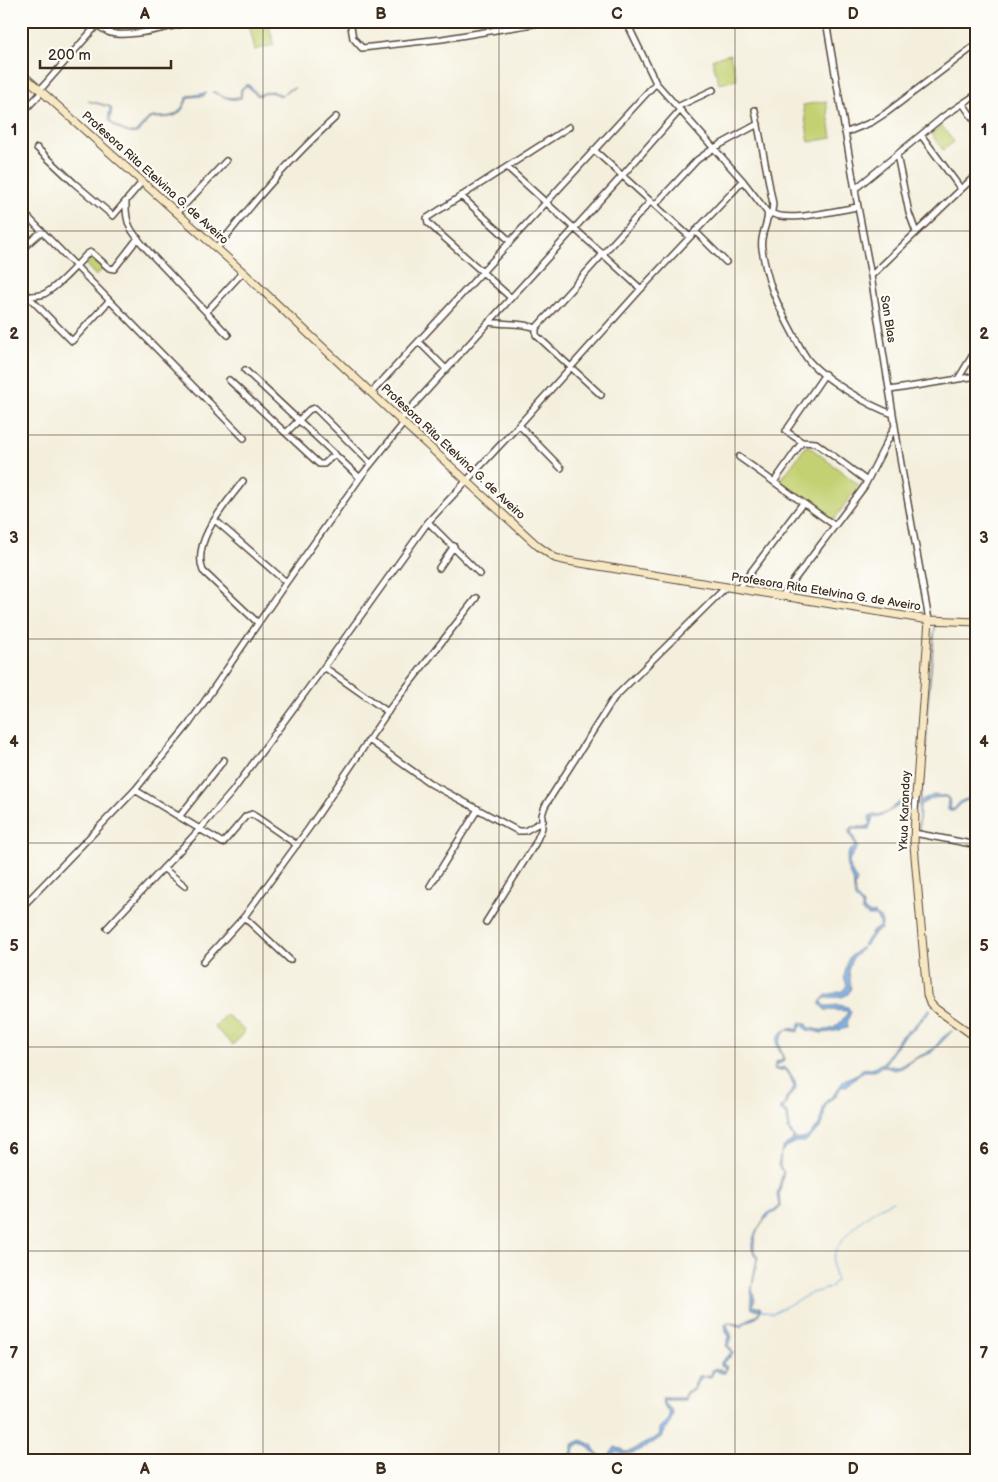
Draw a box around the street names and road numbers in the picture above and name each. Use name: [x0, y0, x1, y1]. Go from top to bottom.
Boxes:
street label: Profesora Rita Etelvina G. de Aveiro: [79, 108, 231, 248]
street label: San Blas: [877, 294, 899, 344]
street label: Profesora Rita Etelvina G. de Aveiro: [378, 381, 528, 523]
street label: Profesora Rita Etelvina G. de Aveiro: [730, 570, 922, 614]
street label: Ykua Karanday: [896, 770, 914, 853]

